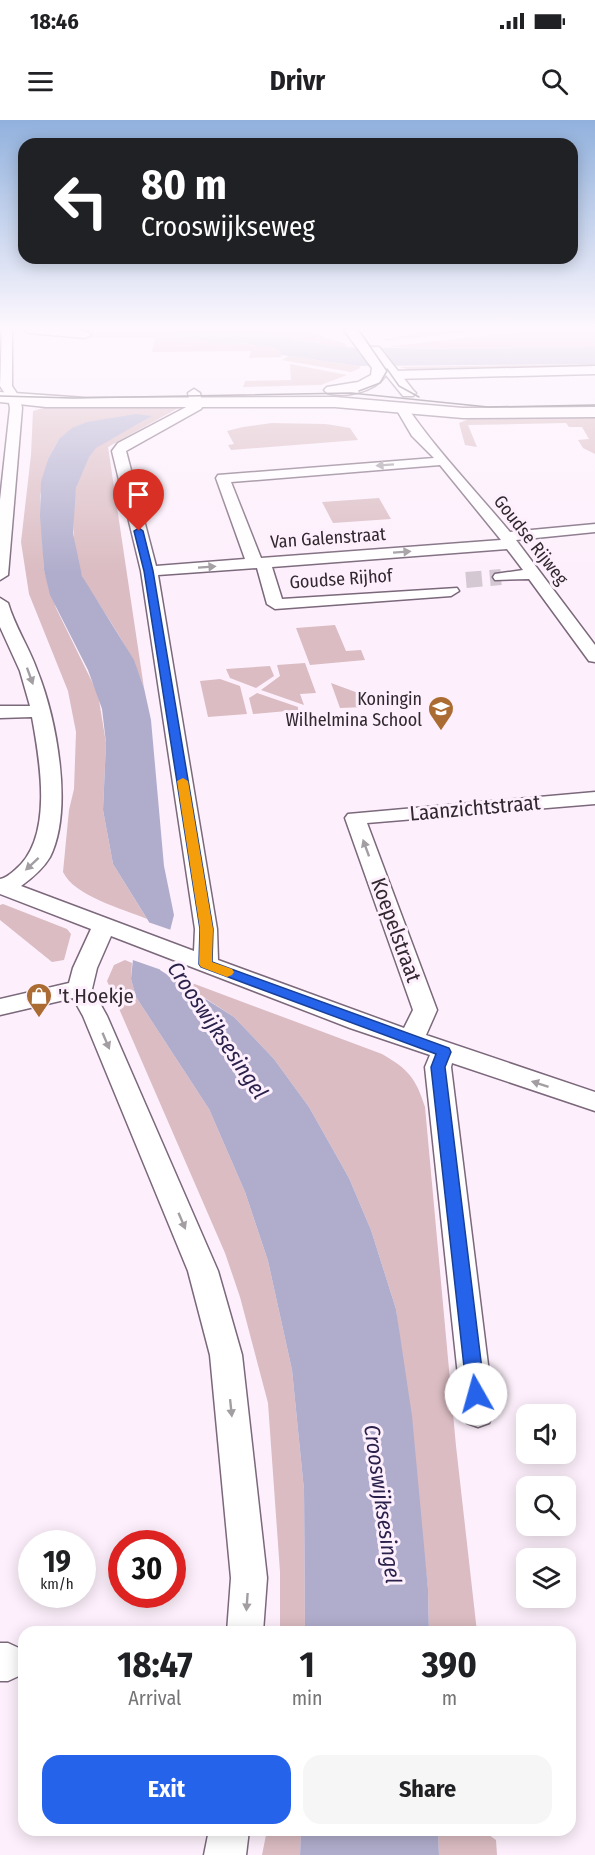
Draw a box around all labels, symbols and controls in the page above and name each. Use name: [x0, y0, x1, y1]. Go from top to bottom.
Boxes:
text: 18:46: [30, 8, 79, 35]
icon: menu: [24, 65, 57, 98]
text: Drivr: [270, 65, 325, 97]
icon: search: [538, 65, 571, 98]
text: 80 m: [141, 160, 227, 210]
icon: left: [42, 162, 120, 240]
text: Crooswijkseweg: [141, 211, 315, 243]
one-way arrow: [375, 461, 394, 470]
pin: [113, 469, 164, 531]
icon: arrive: [122, 478, 155, 511]
street label: Goudse Rijweg: [489, 491, 573, 590]
street label: Van Galenstraat: [270, 523, 387, 553]
one-way arrow: [392, 547, 411, 557]
one-way arrow: [198, 562, 217, 571]
street label: Goudse Rijhof: [289, 564, 395, 594]
one-way arrow: [26, 667, 36, 685]
place label: Koningin Wilhelmina School: [285, 688, 422, 731]
school or university icon: Koningin Wilhelmina School: [426, 694, 456, 732]
street label: Laanzichtstraat: [409, 789, 542, 827]
one-way arrow: [360, 839, 370, 857]
one-way arrow: [24, 857, 39, 871]
street label: Koepelstraat: [365, 874, 427, 986]
water label: Crooswijksesingel: [162, 956, 274, 1104]
shop icon: 't Hoekje: [24, 981, 54, 1019]
place label: 't Hoekje: [58, 983, 134, 1009]
one-way arrow: [101, 1033, 111, 1051]
one-way arrow: [530, 1078, 548, 1088]
one-way arrow: [178, 1212, 187, 1230]
position arrow: [444, 1362, 508, 1426]
one-way arrow: [227, 1399, 236, 1418]
map controls: [516, 1404, 576, 1608]
button: sound: [516, 1404, 576, 1464]
water label: Crooswijksesingel: [358, 1423, 407, 1585]
button: search: [516, 1476, 576, 1536]
speed limit sign: 30: [108, 1530, 186, 1608]
text: 19: [43, 1544, 71, 1580]
button: layers: [516, 1548, 576, 1608]
text: km/h: [40, 1575, 74, 1593]
one-way arrow: [243, 1593, 252, 1612]
text: 18:47: [117, 1643, 193, 1687]
text: 1: [300, 1643, 315, 1687]
text: 390: [422, 1643, 477, 1687]
text: Arrival: [128, 1686, 181, 1710]
text: min: [292, 1686, 323, 1710]
text: m: [442, 1686, 457, 1710]
button: Exit: [42, 1755, 291, 1824]
button: Share: [303, 1755, 552, 1824]

